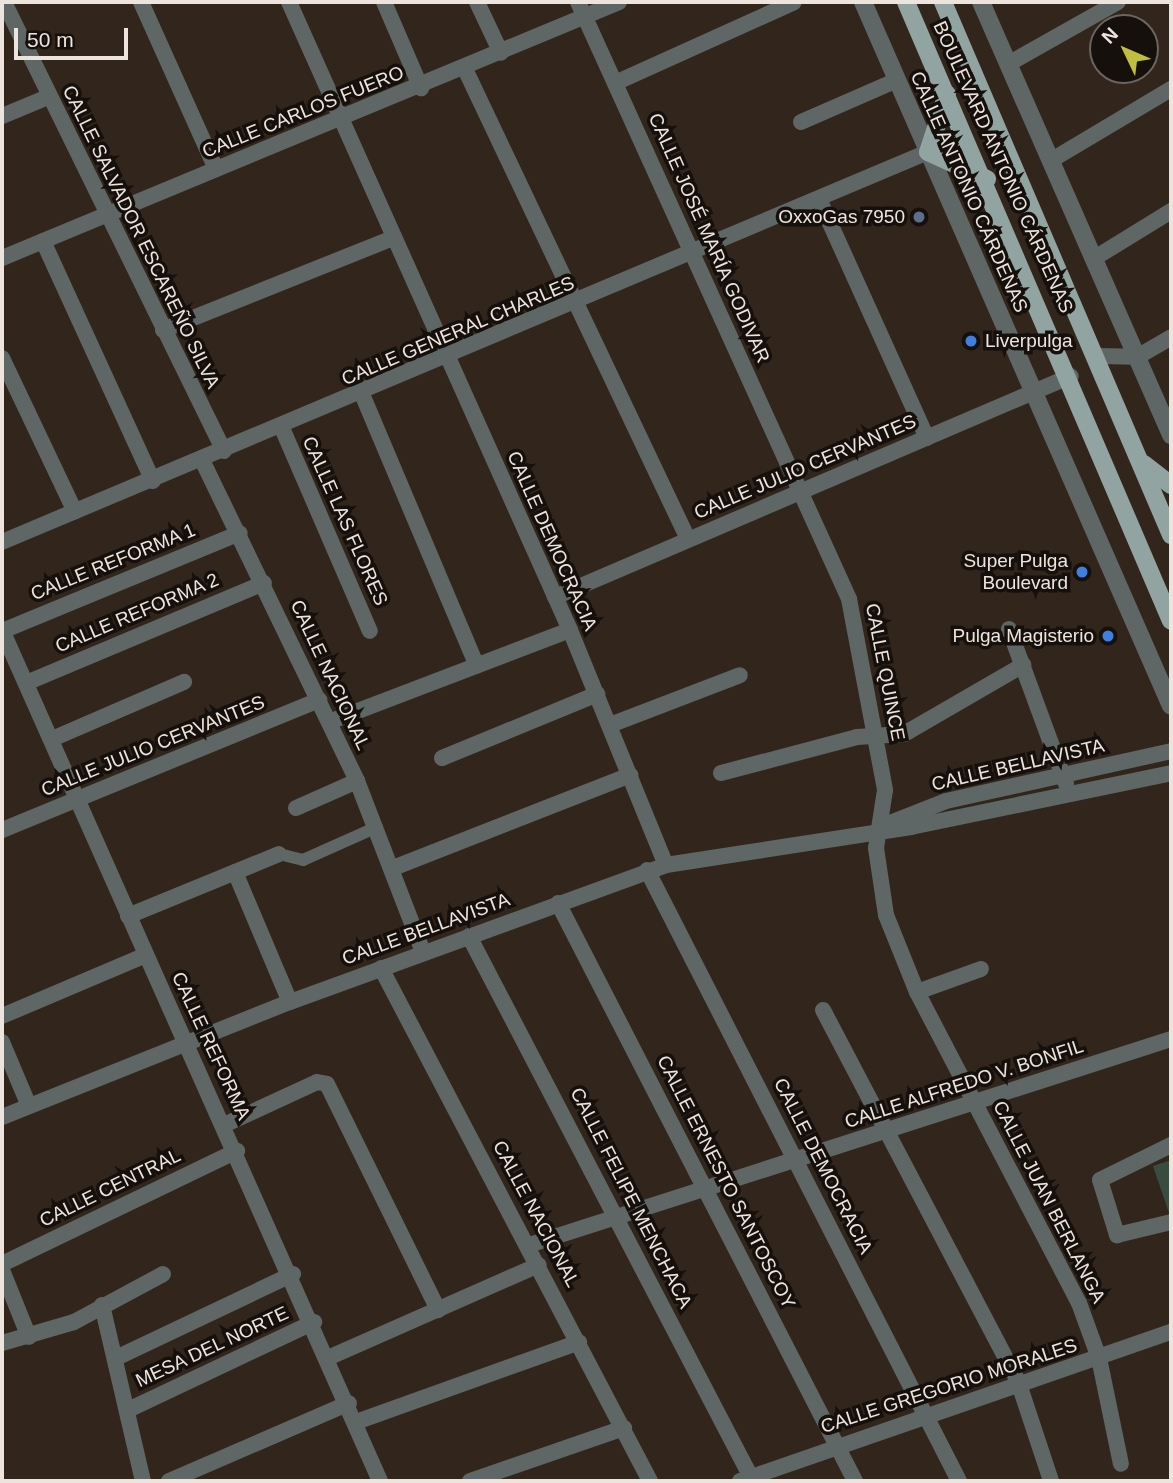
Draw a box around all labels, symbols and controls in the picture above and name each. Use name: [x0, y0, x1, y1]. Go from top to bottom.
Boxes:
scale bar: [18, 14, 131, 58]
north arrow: [1089, 14, 1159, 84]
street label: BOULEVARD ANTONIO CÁRDENAS: [928, 17, 1078, 317]
text: N: [1098, 23, 1122, 48]
text: 50 m: [27, 28, 74, 51]
street label: CALLE CARLOS FUERO: [199, 61, 407, 163]
street label: CALLE ANTONIO CÁRDENAS: [905, 67, 1033, 317]
street label: CALLE SALVADOR ESCAREÑO SILVA: [57, 82, 225, 392]
street label: CALLE JOSÉ MARÍA GODIVAR: [643, 109, 775, 367]
place label: OxxoGas 7950: [778, 206, 905, 228]
marker: OxxoGas 7950: [911, 209, 927, 225]
street label: CALLE GENERAL CHARLES: [338, 271, 578, 391]
place label: Liverpulga: [985, 330, 1073, 352]
marker: Liverpulga: [963, 333, 979, 349]
street label: CALLE JULIO CERVANTES: [691, 410, 919, 524]
street label: CALLE LAS FLORES: [297, 433, 393, 609]
street label: CALLE DEMOCRACIA: [502, 448, 602, 634]
street label: CALLE REFORMA 1: [27, 518, 199, 606]
place label: Super Pulga Boulevard: [963, 550, 1068, 594]
marker: Super Pulga Boulevard: [1074, 564, 1090, 580]
street label: CALLE REFORMA 2: [51, 568, 223, 658]
street label: CALLE NACIONAL: [285, 596, 375, 754]
street label: CALLE QUINCE: [861, 601, 909, 743]
place label: Pulga Magisterio: [952, 625, 1094, 647]
marker: Pulga Magisterio: [1100, 628, 1116, 644]
street label: CALLE JULIO CERVANTES: [38, 691, 268, 801]
street label: CALLE BELLAVISTA: [929, 734, 1107, 796]
street label: CALLE BELLAVISTA: [339, 888, 513, 970]
street label: CALLE REFORMA: [167, 968, 255, 1124]
street label: CALLE ALFREDO V. BONFIL: [841, 1034, 1087, 1134]
street label: CALLE ERNESTO SANTOSCOY: [652, 1052, 800, 1312]
street label: CALLE DEMOCRACIA: [769, 1074, 877, 1258]
street label: CALLE FELIPE MENCHACA: [565, 1084, 697, 1312]
street label: CALLE JUAN BERLANGA: [988, 1097, 1110, 1307]
street label: CALLE NACIONAL: [488, 1137, 584, 1291]
street label: CALLE CENTRAL: [36, 1144, 184, 1232]
street label: MESA DEL NORTE: [131, 1301, 293, 1393]
street label: CALLE GREGORIO MORALES: [818, 1334, 1080, 1438]

